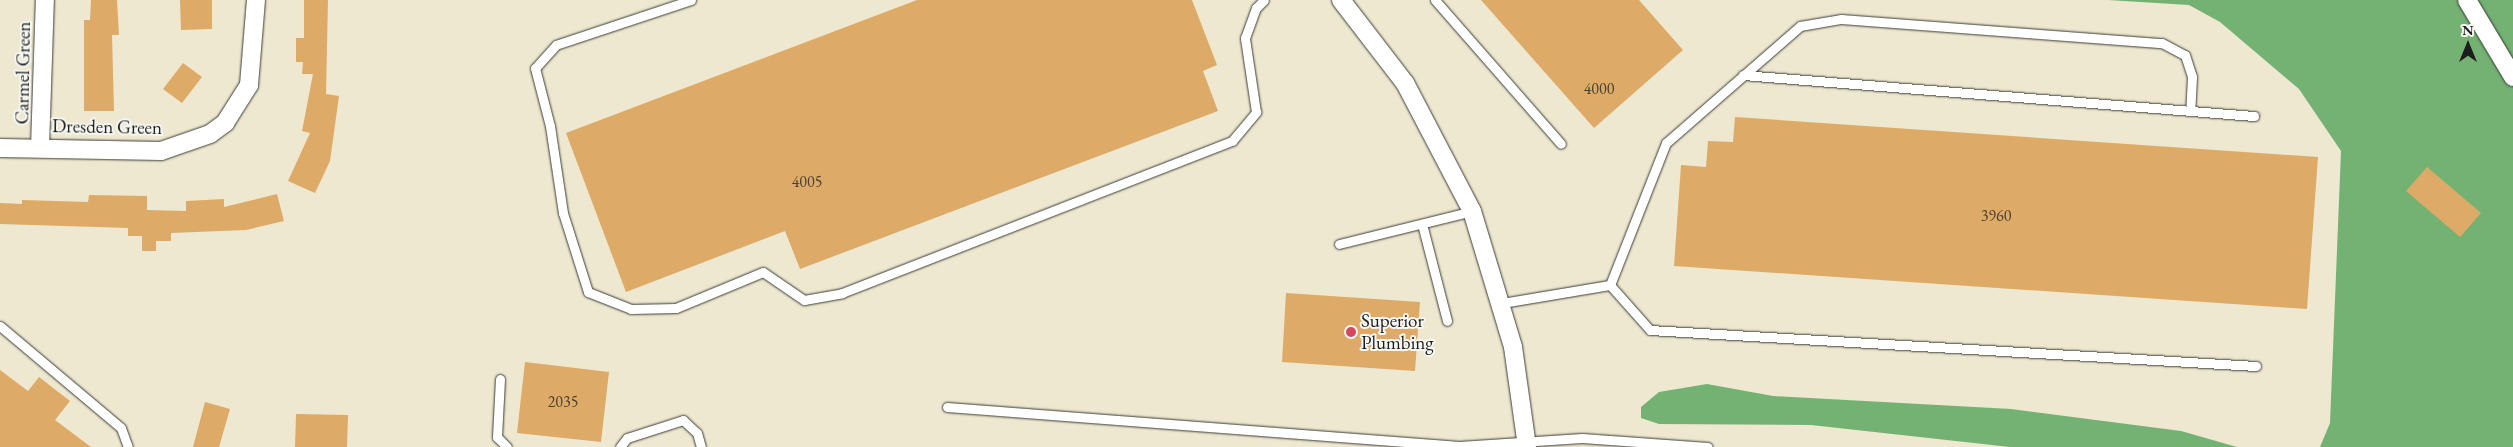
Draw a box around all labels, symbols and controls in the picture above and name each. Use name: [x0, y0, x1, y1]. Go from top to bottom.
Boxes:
north arrow: [2443, 20, 2493, 70]
street label: Carmel Green: [11, 21, 35, 125]
text: N: [2462, 21, 2474, 39]
house number: 4000: [1584, 79, 1614, 99]
street label: Dresden Green: [52, 115, 162, 139]
house number: 4005: [792, 172, 822, 192]
house number: 3960: [1981, 206, 2011, 226]
place label: Superior Plumbing: [1361, 310, 1434, 354]
marker: Superior Plumbing: [1345, 326, 1357, 338]
house number: 2035: [548, 392, 578, 412]

